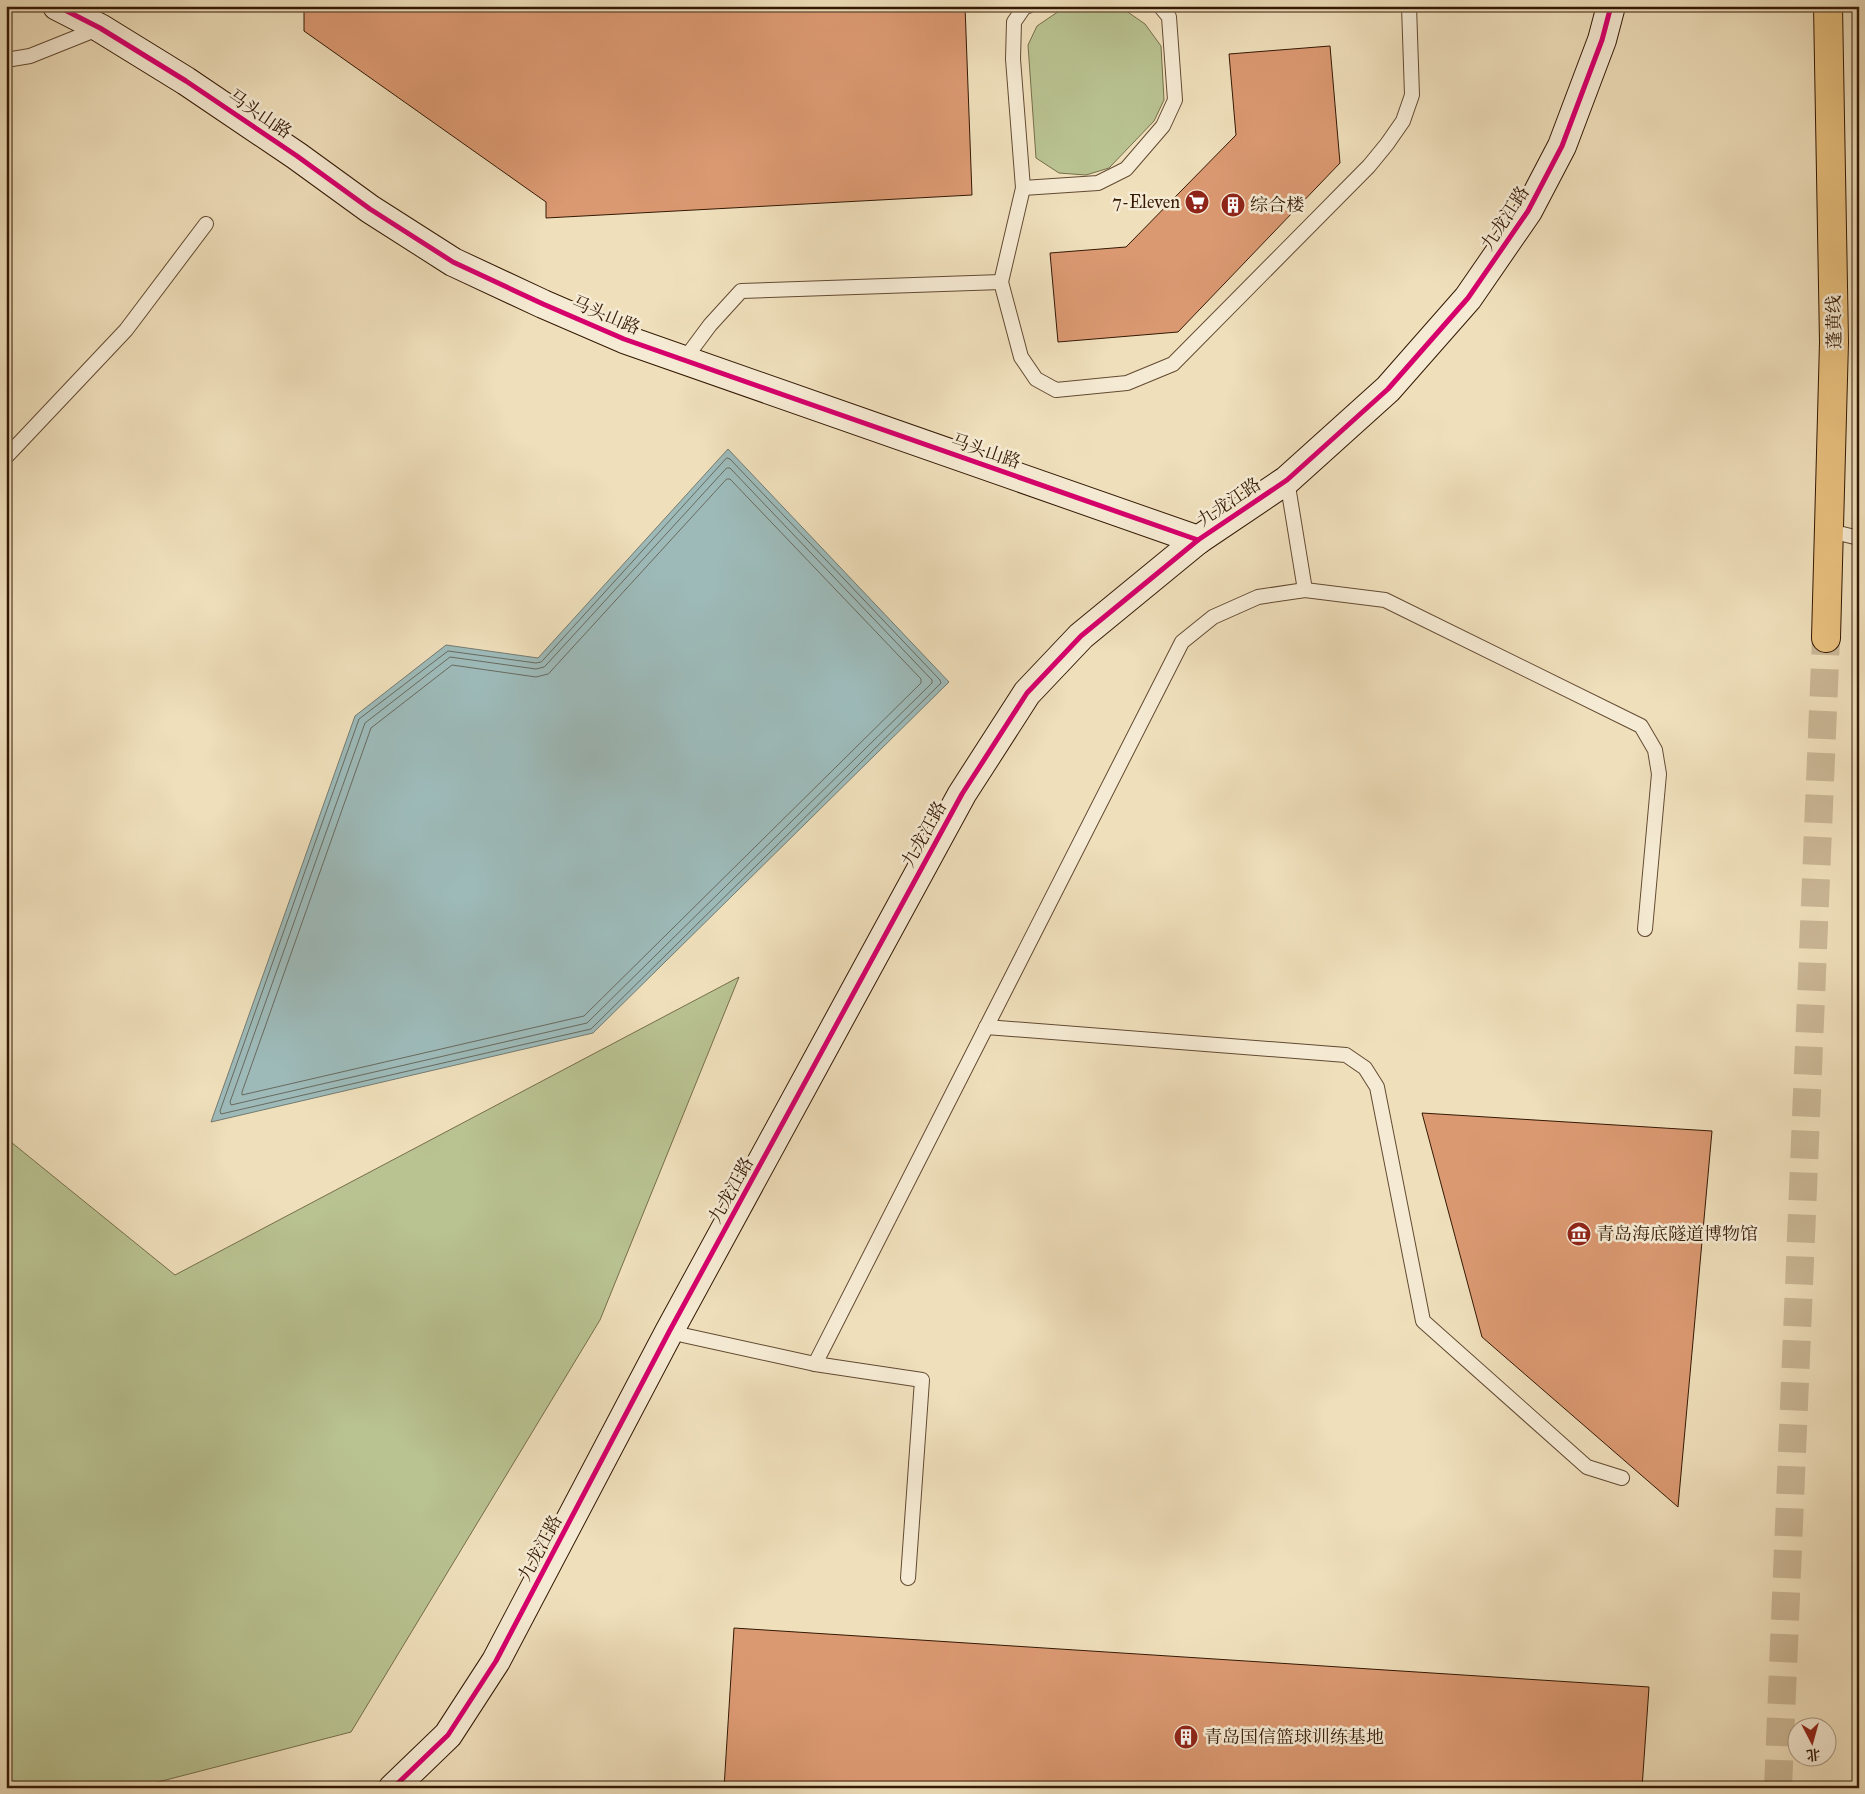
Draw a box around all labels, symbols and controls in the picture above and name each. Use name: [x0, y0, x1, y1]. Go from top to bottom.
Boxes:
street label: 马头山路: [224, 85, 296, 143]
street label: 九龙江路: [1476, 182, 1534, 254]
supermarket icon: 7-Eleven: [1184, 189, 1210, 215]
place label: 7-Eleven: [1112, 191, 1180, 213]
building icon: 综合楼: [1220, 192, 1246, 218]
place label: 综合楼: [1250, 194, 1304, 216]
street label: 马头山路: [569, 291, 643, 339]
street label: 蓬黄线: [1823, 295, 1845, 349]
street label: 马头山路: [948, 429, 1024, 473]
street label: 九龙江路: [1193, 473, 1265, 531]
street label: 九龙江路: [897, 797, 951, 871]
street label: 九龙江路: [704, 1153, 758, 1227]
museum icon: 青岛海底隧道博物馆: [1566, 1221, 1592, 1247]
place label: 青岛海底隧道博物馆: [1596, 1223, 1758, 1245]
street label: 九龙江路: [513, 1511, 567, 1585]
north arrow: [1788, 1716, 1838, 1766]
building icon: 青岛国信篮球训练基地: [1173, 1724, 1199, 1750]
place label: 青岛国信篮球训练基地: [1204, 1726, 1384, 1748]
text: 北: [1805, 1745, 1821, 1764]

